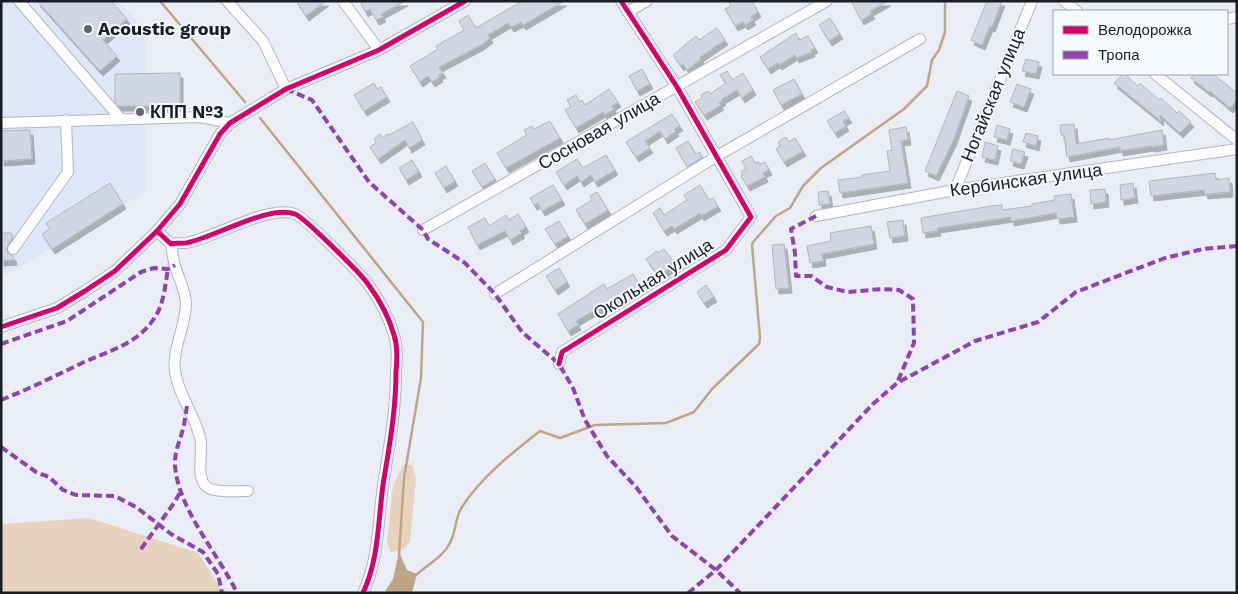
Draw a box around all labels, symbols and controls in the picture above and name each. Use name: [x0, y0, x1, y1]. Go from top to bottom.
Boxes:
legend: [1053, 10, 1228, 75]
place label: Acoustic group: [98, 18, 231, 39]
text: Велодорожка: [1098, 21, 1192, 39]
marker: Acoustic group: [82, 23, 94, 35]
street label: Ногайская улица: [956, 24, 1029, 165]
text: Тропа: [1098, 46, 1140, 64]
street label: Сосновая улица: [534, 87, 664, 174]
place label: КПП №3: [150, 101, 224, 122]
marker: КПП №3: [134, 106, 146, 118]
street label: Кербинская улица: [948, 158, 1104, 201]
street label: Окольная улица: [589, 233, 717, 324]

